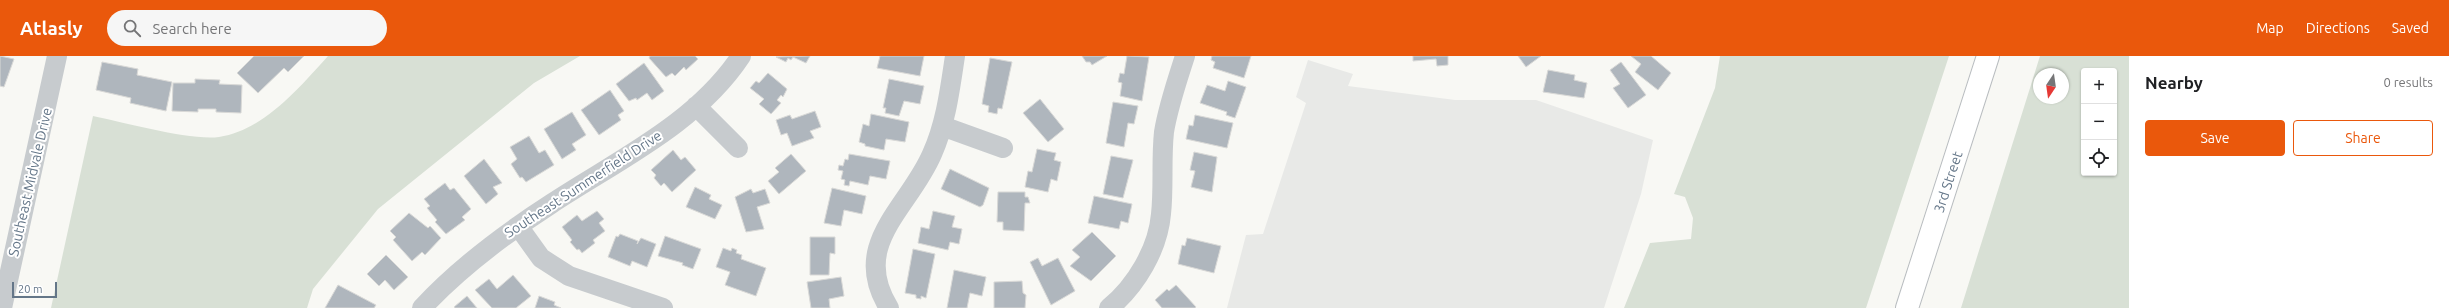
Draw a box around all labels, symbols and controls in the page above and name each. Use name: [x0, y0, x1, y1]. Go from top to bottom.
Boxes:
search box: [107, 10, 387, 46]
text: Atlasly: [20, 17, 83, 39]
icon: search: [121, 17, 143, 39]
text: Search here: [153, 20, 232, 37]
text: Map: [2256, 20, 2284, 36]
text: Directions: [2306, 20, 2370, 36]
text: Saved: [2392, 20, 2429, 36]
north arrow: [2033, 68, 2069, 104]
map controls: [2081, 68, 2117, 176]
button: +: [2081, 68, 2117, 104]
text: Nearby: [2145, 73, 2203, 92]
text: 0 results: [2383, 75, 2433, 89]
button: −: [2081, 104, 2117, 140]
street label: Southeast Midvale Drive: [5, 106, 55, 258]
button: Save: [2145, 120, 2285, 156]
button: Share: [2293, 120, 2433, 156]
street label: Southeast Summerfield Drive: [502, 127, 664, 241]
button: locate: [2081, 140, 2117, 176]
street label: 3rd Street: [1931, 149, 1966, 215]
scale bar: [12, 280, 57, 299]
text: 20 m: [18, 283, 42, 295]

